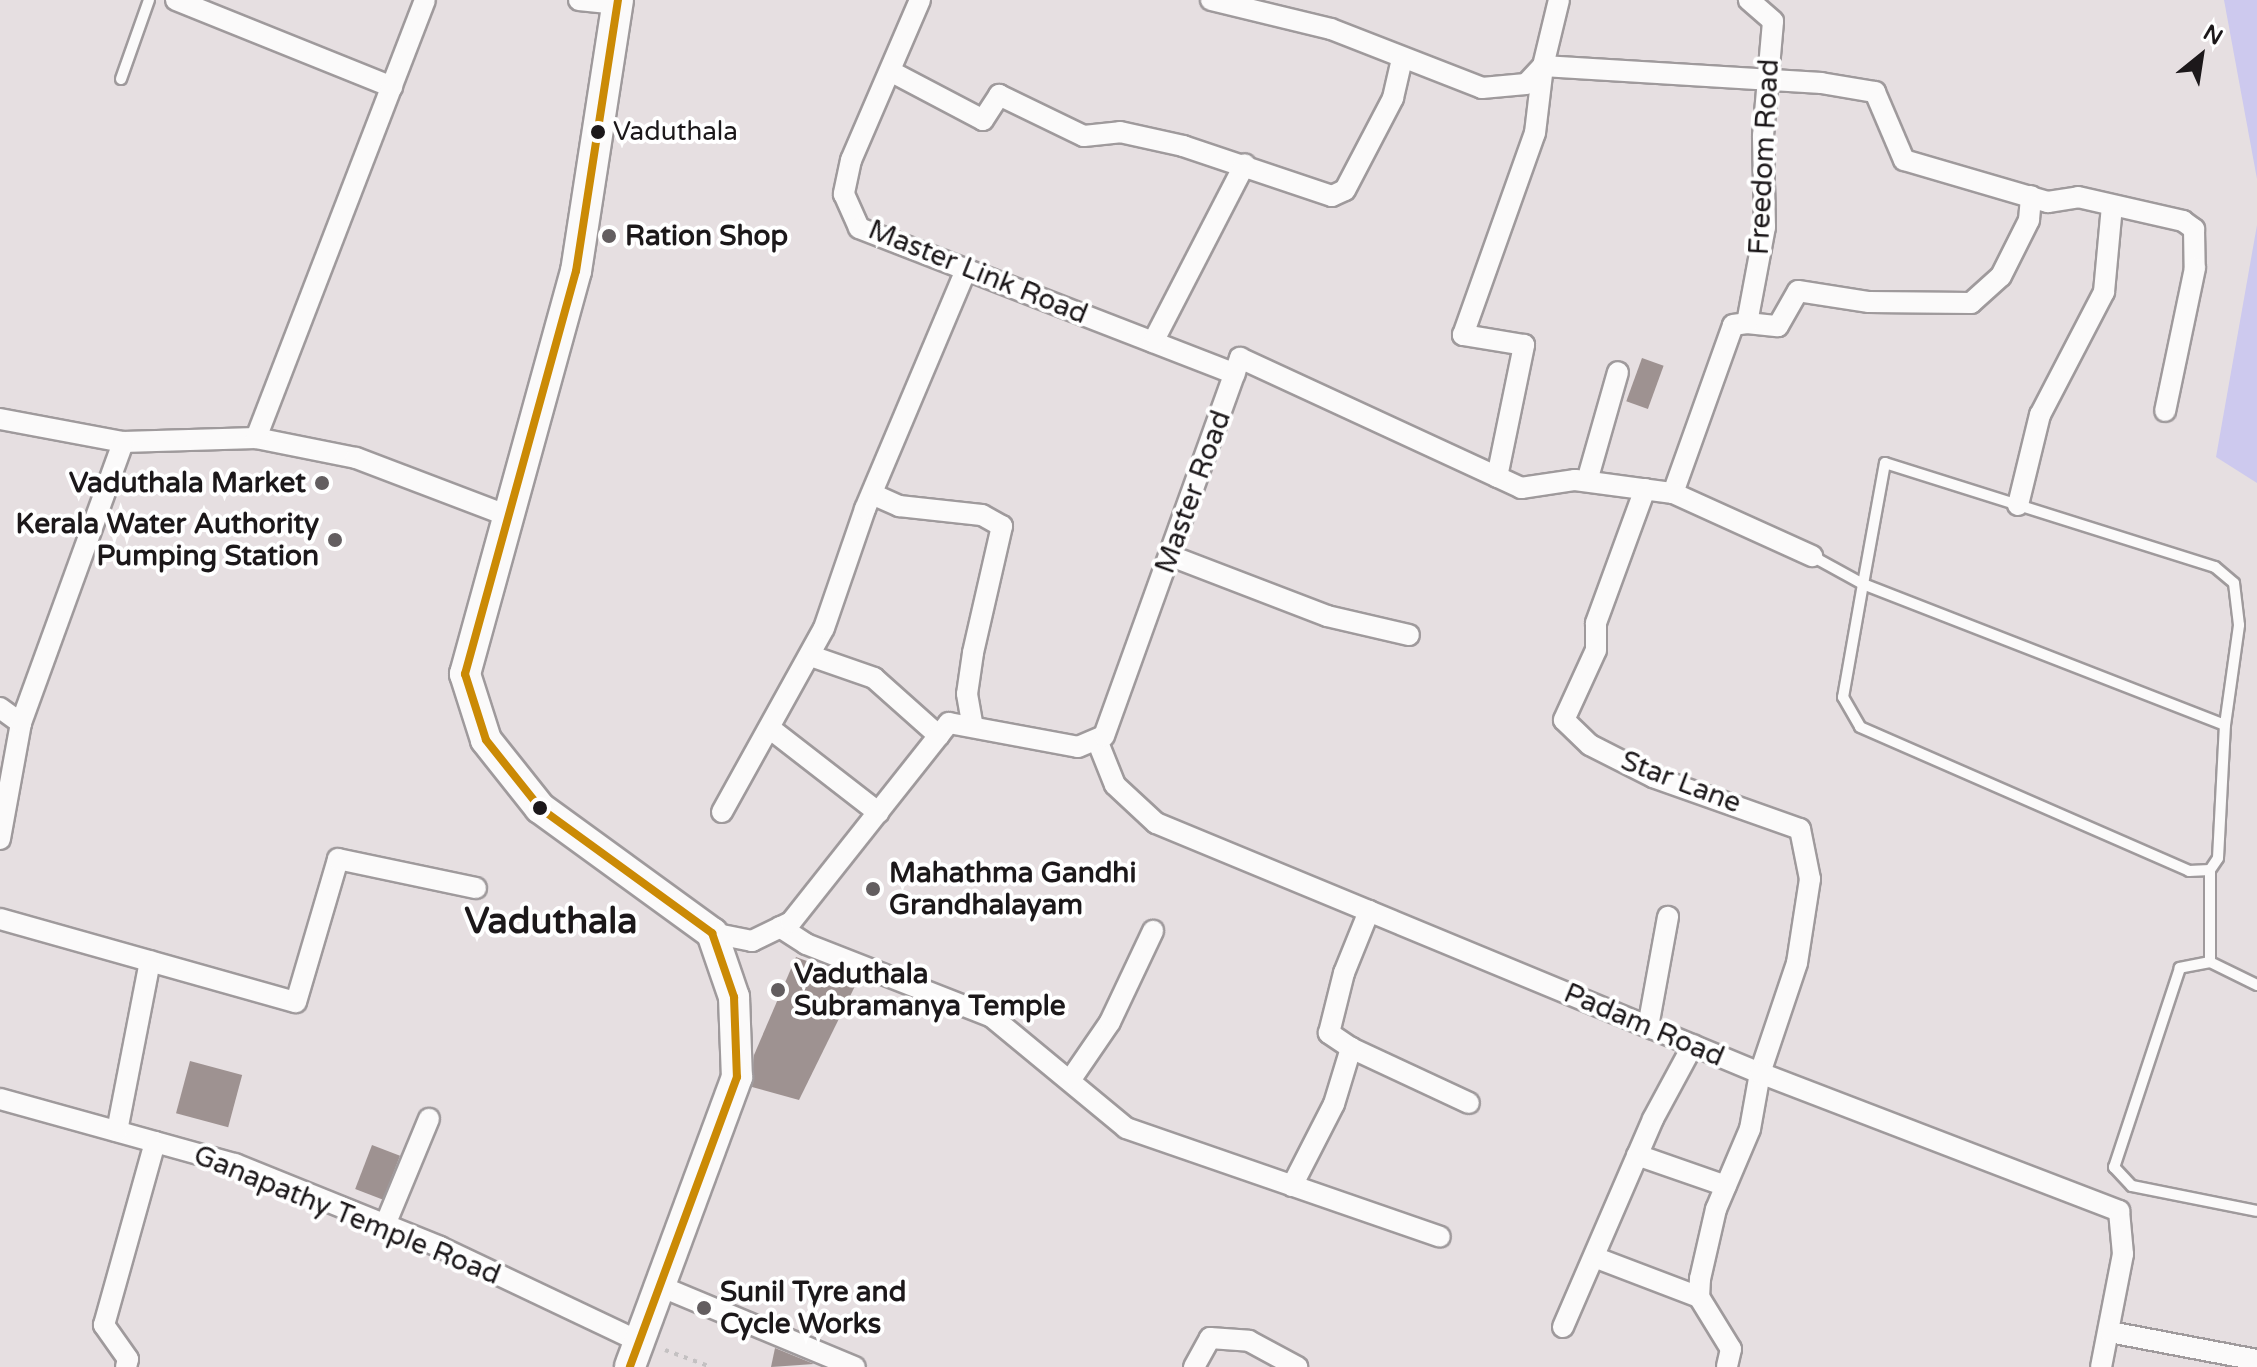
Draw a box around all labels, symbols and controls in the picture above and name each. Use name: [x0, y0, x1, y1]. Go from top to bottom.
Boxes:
north arrow: [2161, 16, 2241, 96]
text: N: [2199, 20, 2227, 51]
street label: Freedom Road: [1742, 58, 1786, 256]
place label: Vaduthala: [613, 116, 738, 148]
marker: Vaduthala: [590, 124, 606, 140]
street label: Master Link Road: [863, 213, 1093, 331]
place label: Ration Shop: [625, 219, 788, 253]
marker: Ration Shop: [600, 227, 618, 245]
street label: Master Road: [1148, 406, 1238, 578]
place label: Vaduthala Market: [69, 466, 306, 500]
marker: Vaduthala Market: [313, 474, 331, 492]
place label: Kerala Water Authority Pumping Station: [15, 507, 319, 573]
marker: Kerala Water Authority Pumping Station: [326, 531, 344, 549]
street label: Star Lane: [1616, 744, 1746, 820]
unlabelled marker: [532, 800, 548, 816]
place label: Mahathma Gandhi Grandhalayam: [889, 856, 1136, 922]
marker: Mahathma Gandhi Grandhalayam: [864, 880, 882, 898]
district label: Vaduthala: [465, 900, 637, 944]
place label: Vaduthala Subramanya Temple: [794, 957, 1066, 1023]
street label: Padam Road: [1559, 976, 1729, 1074]
marker: Vaduthala Subramanya Temple: [769, 981, 787, 999]
street label: Ganapathy Temple Road: [189, 1138, 505, 1292]
place label: Sunil Tyre and Cycle Works: [720, 1275, 906, 1341]
marker: Sunil Tyre and Cycle Works: [695, 1299, 713, 1317]

